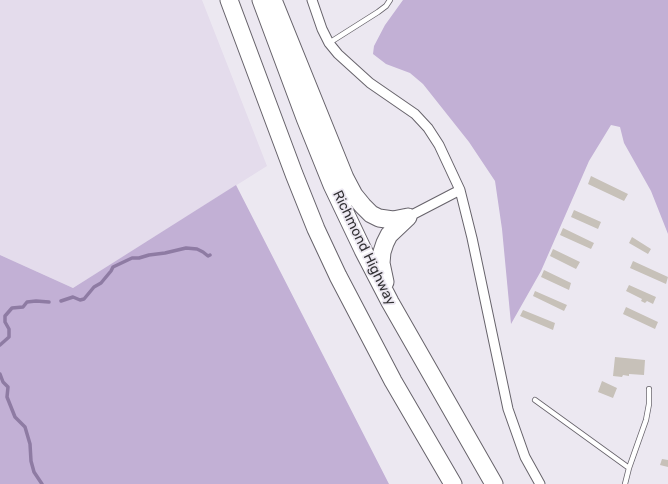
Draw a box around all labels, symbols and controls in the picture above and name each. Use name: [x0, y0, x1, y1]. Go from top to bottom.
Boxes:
street label: Richmond Highway: [329, 188, 399, 308]

